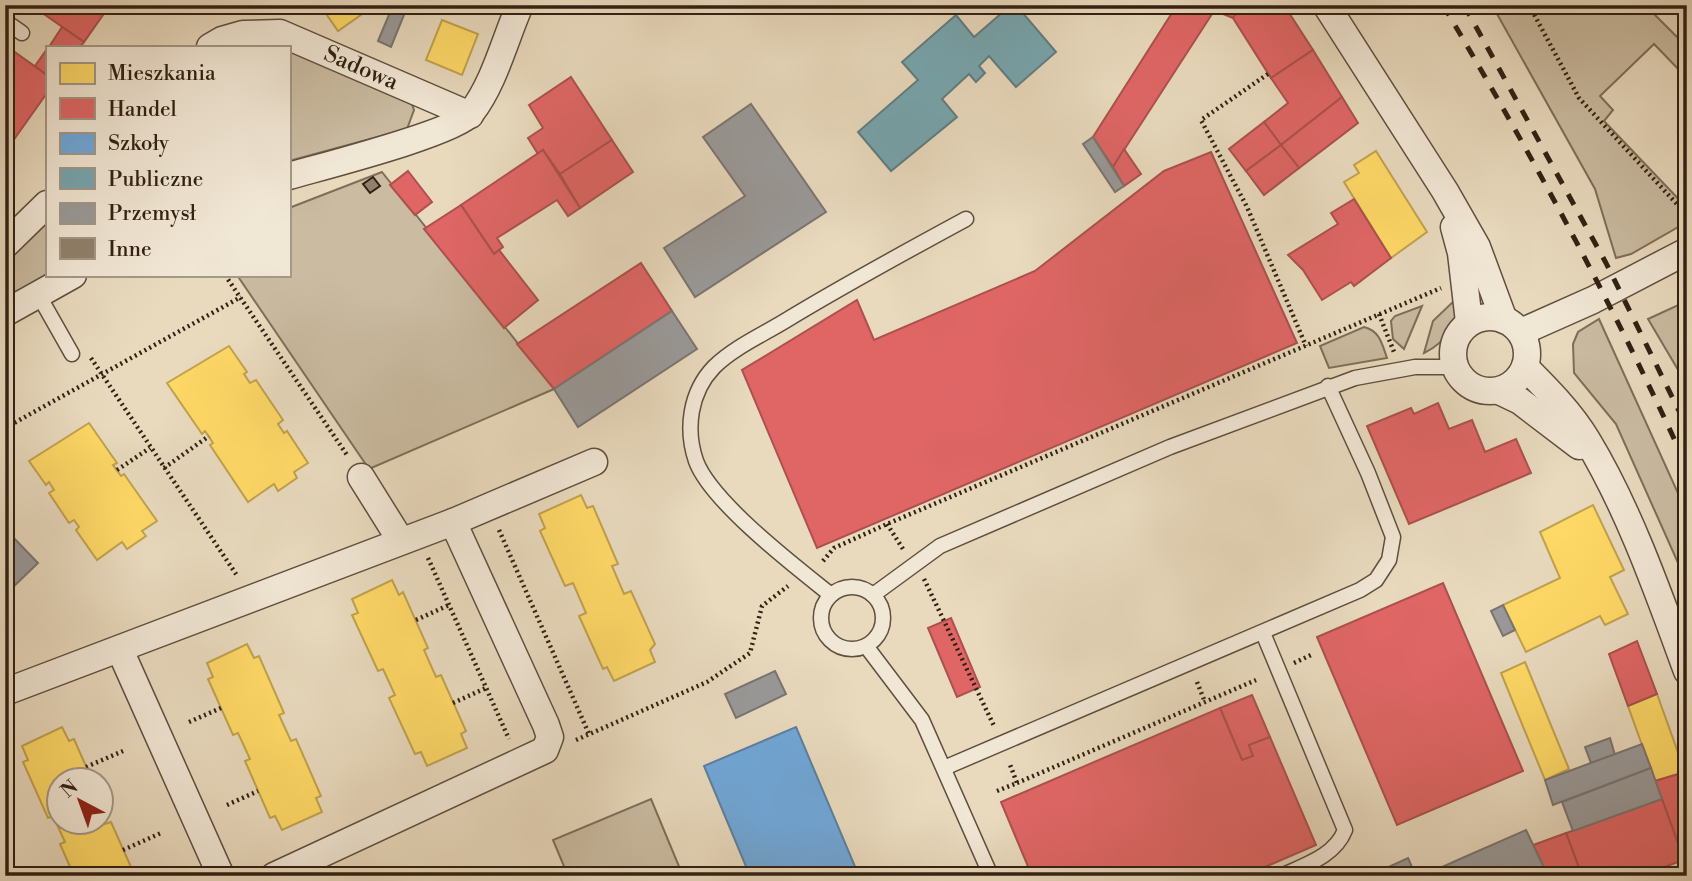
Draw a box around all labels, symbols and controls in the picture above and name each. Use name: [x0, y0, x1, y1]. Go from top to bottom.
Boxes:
street label: Sadowa: [320, 40, 403, 96]
legend: [46, 46, 290, 276]
text: Mieszkania: [108, 61, 216, 87]
text: Handel: [108, 97, 177, 123]
text: Szkoły: [108, 131, 170, 157]
text: Publiczne: [108, 167, 203, 193]
text: Przemysł: [108, 201, 197, 227]
text: Inne: [108, 237, 152, 263]
north arrow: [46, 766, 116, 836]
text: N: [56, 775, 83, 803]

